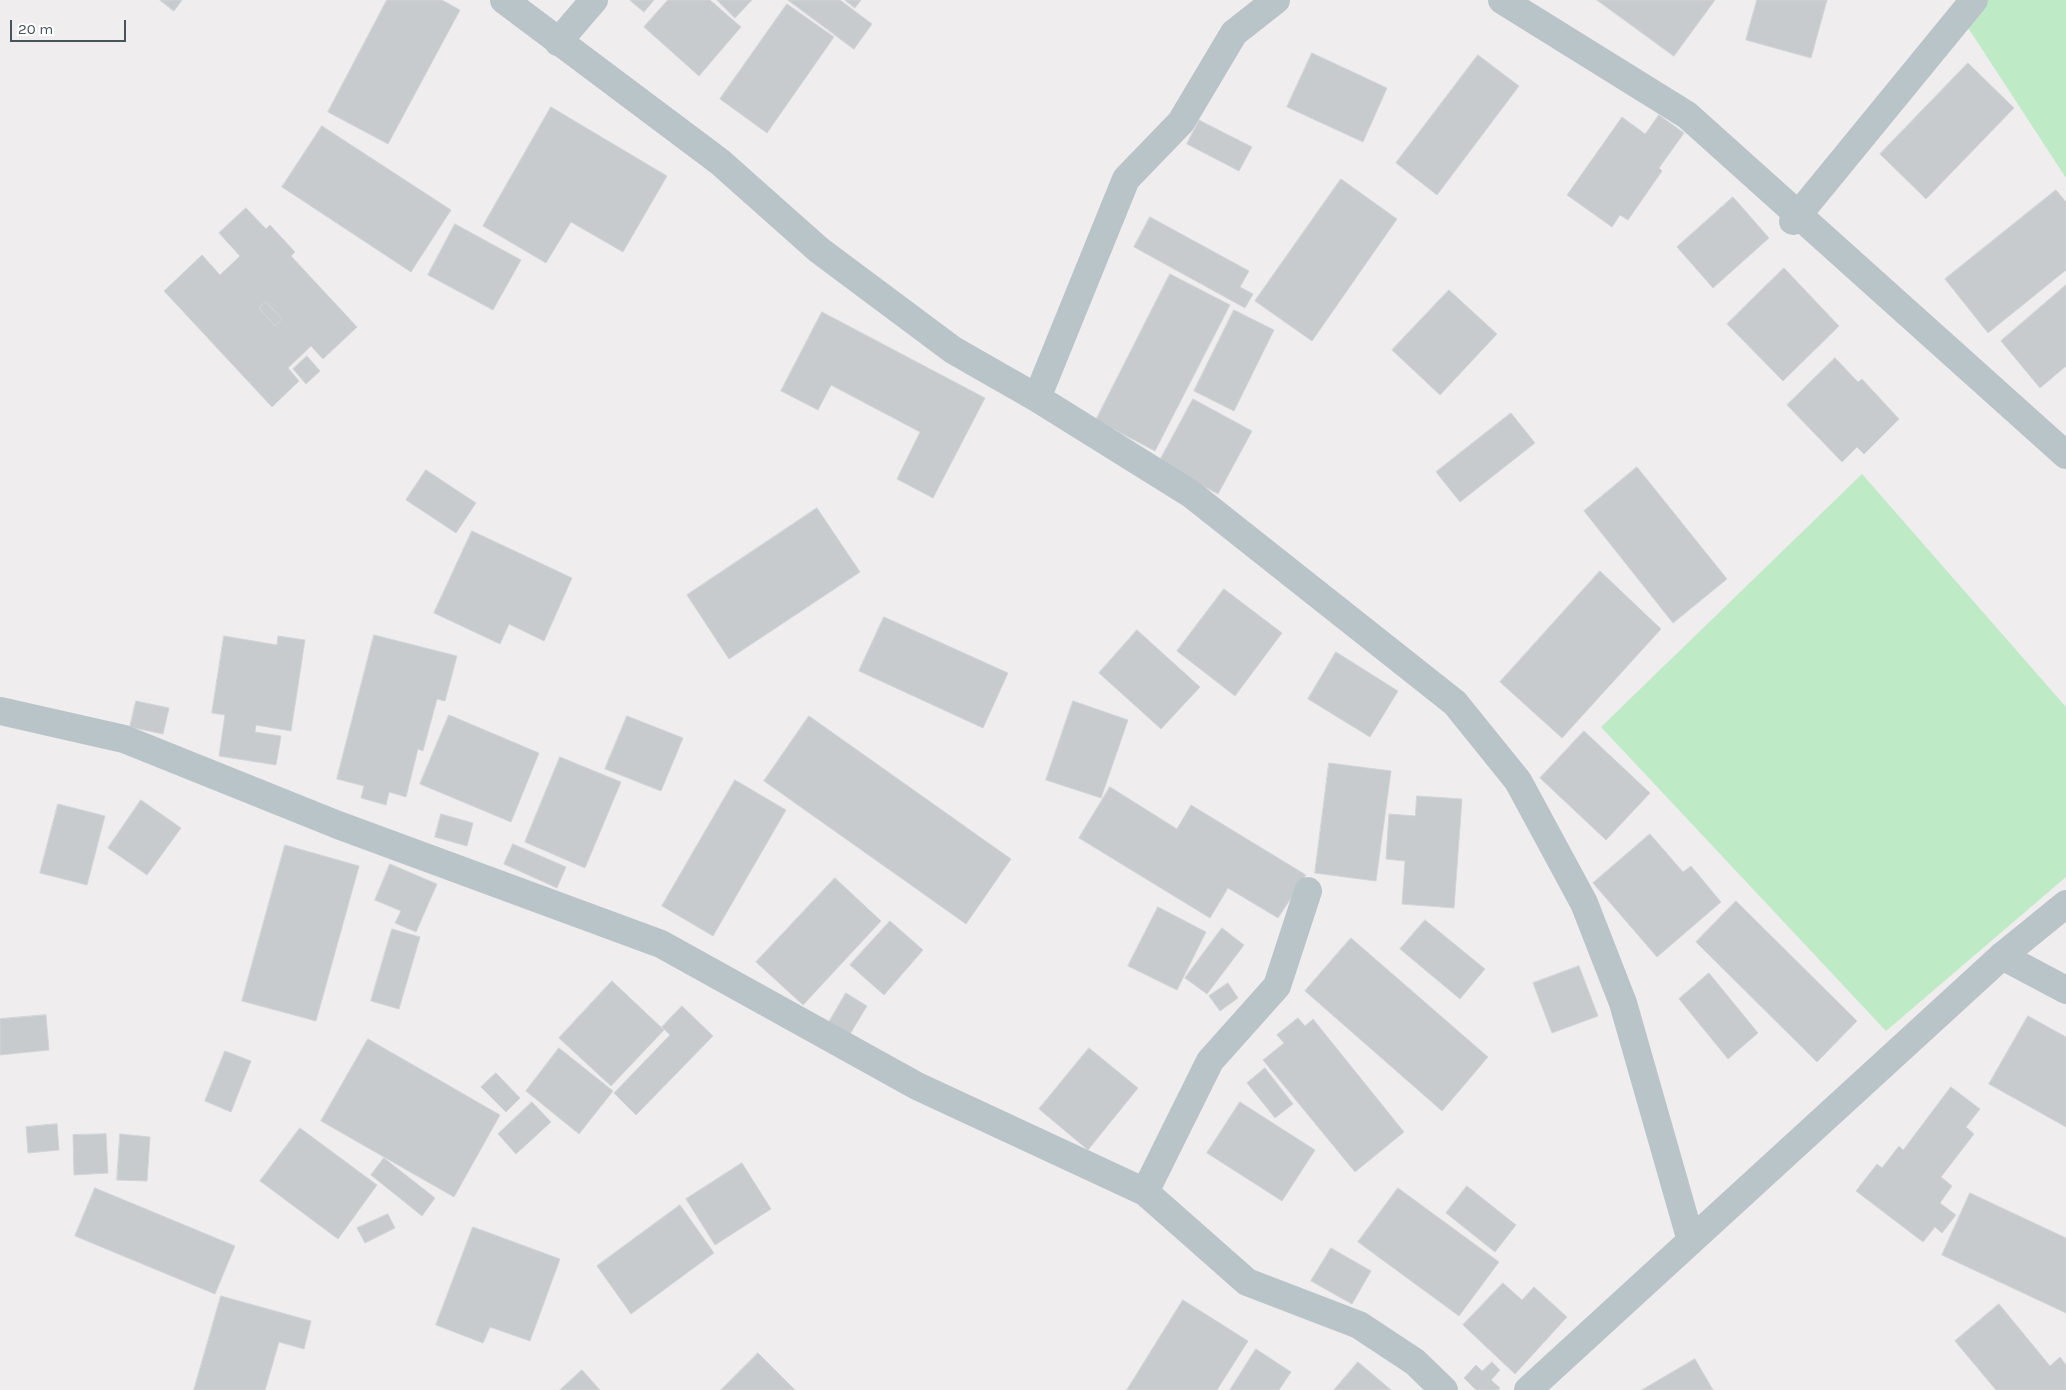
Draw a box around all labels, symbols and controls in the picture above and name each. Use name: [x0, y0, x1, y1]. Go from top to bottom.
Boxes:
scale bar: [12, 10, 129, 42]
text: 20 m: [18, 20, 53, 38]

